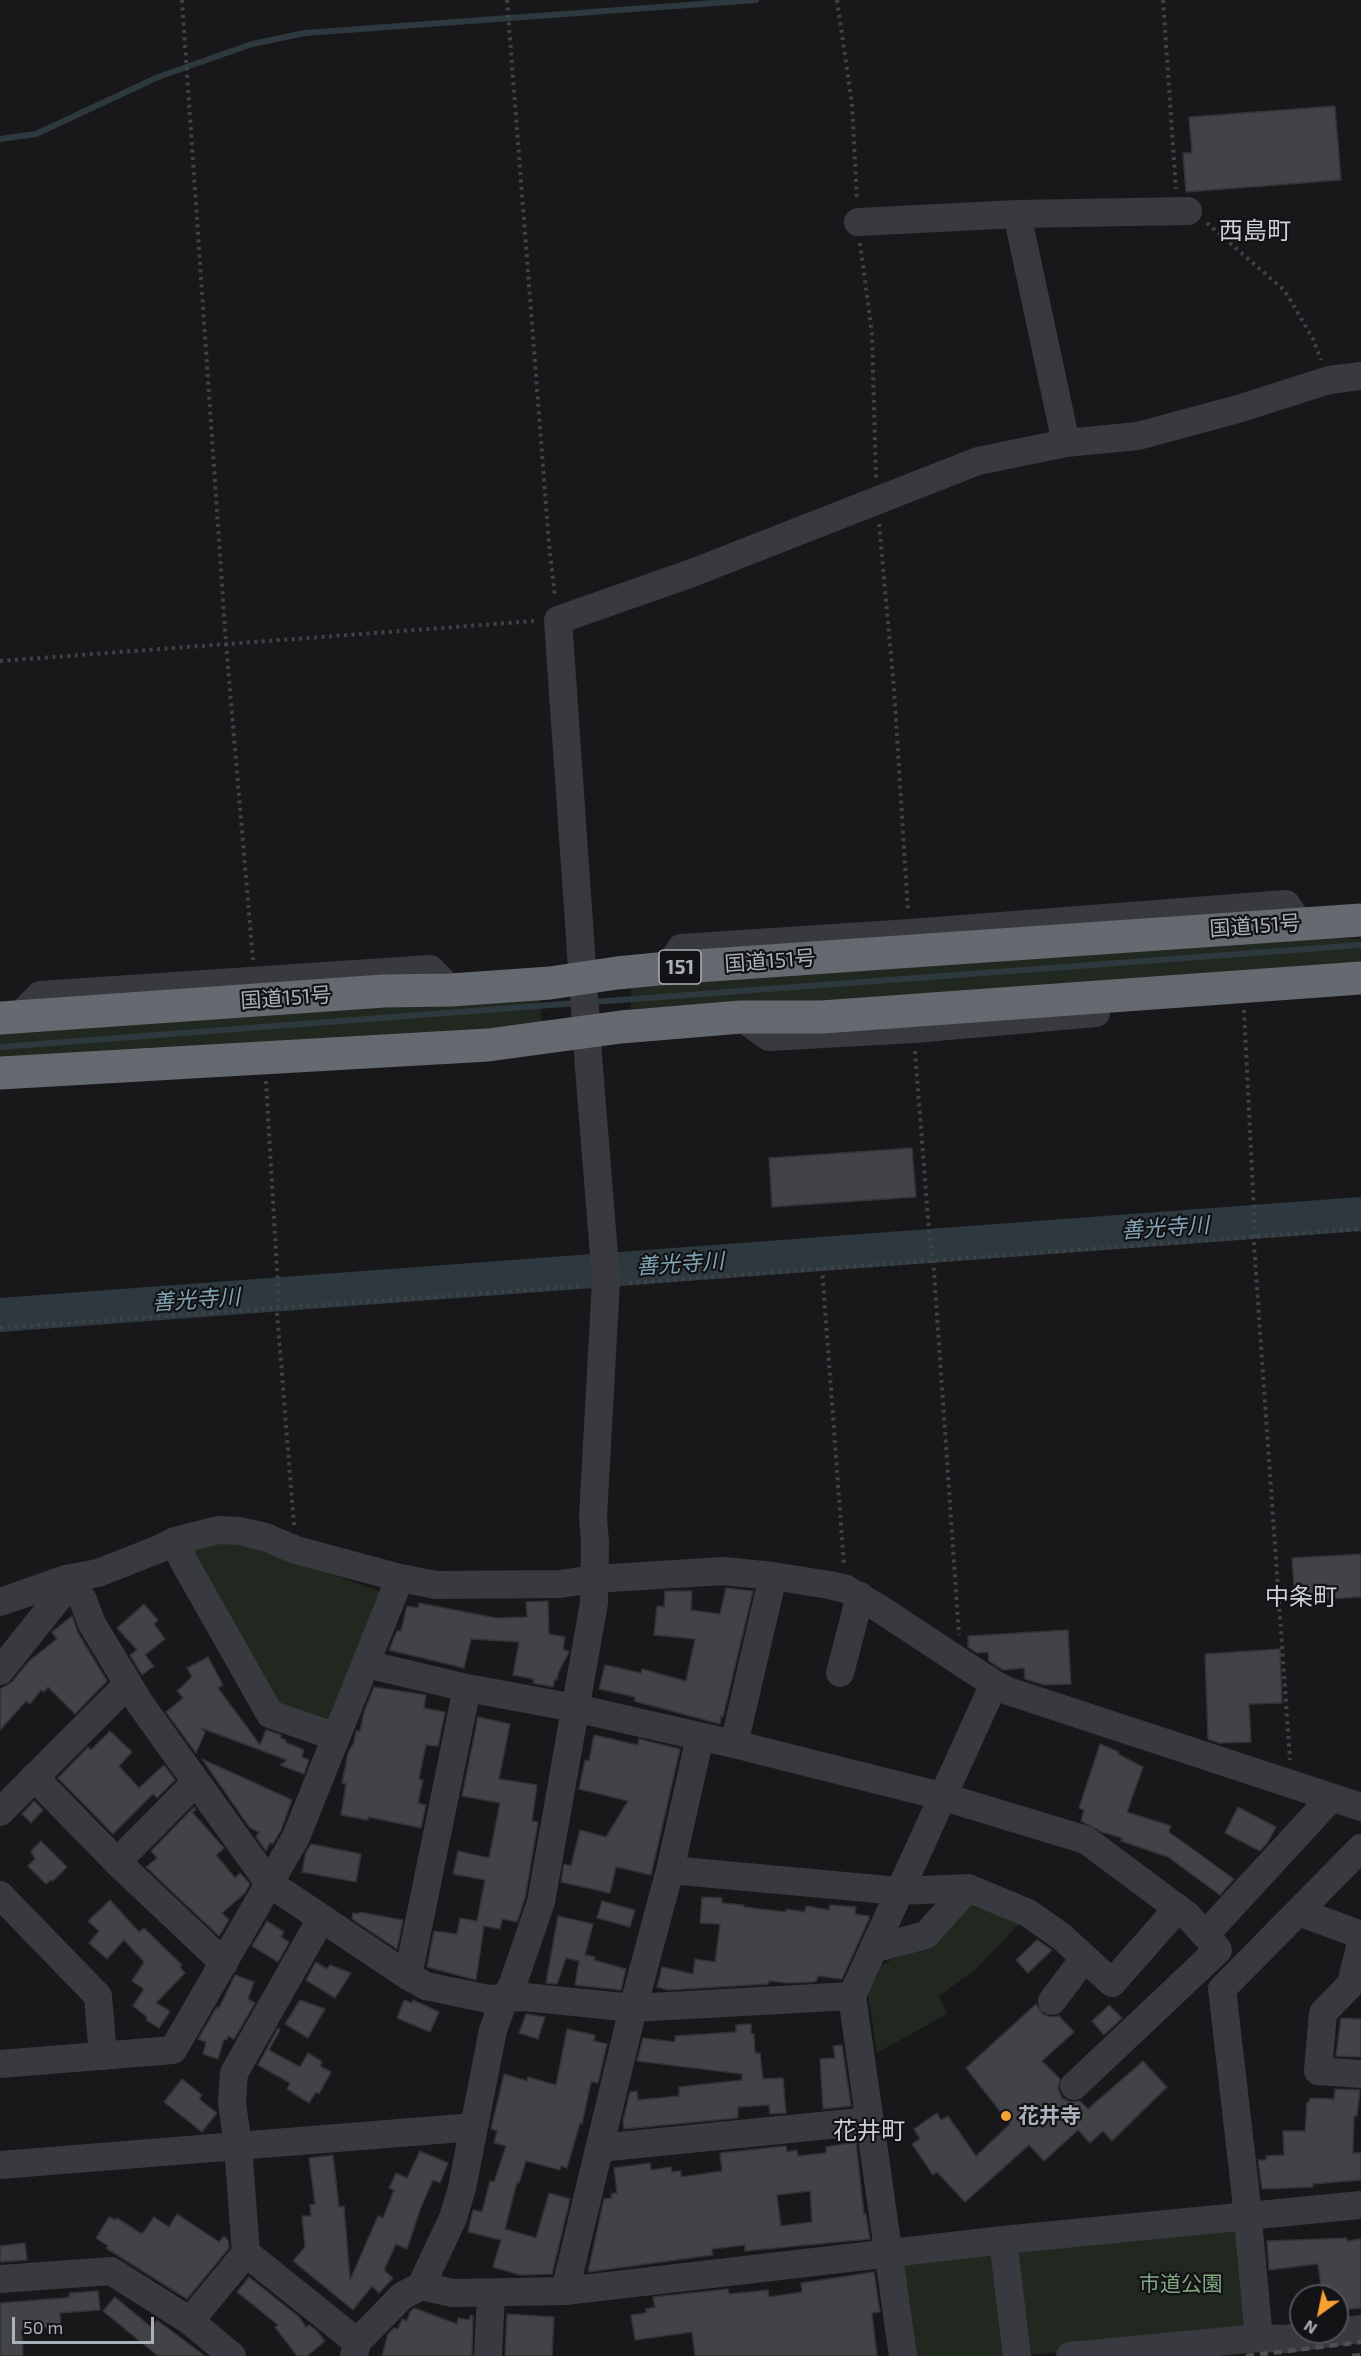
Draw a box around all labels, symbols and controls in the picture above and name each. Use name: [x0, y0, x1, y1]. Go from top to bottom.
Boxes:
district label: 西島町: [1219, 217, 1291, 245]
street label: 国道151号: [1209, 910, 1301, 942]
street label: 国道151号: [724, 945, 816, 977]
road number: 151: [659, 950, 701, 984]
street label: 国道151号: [240, 982, 332, 1014]
water label: 善光寺川: [1120, 1212, 1210, 1244]
water label: 善光寺川: [635, 1248, 725, 1280]
water label: 善光寺川: [151, 1284, 241, 1316]
district label: 中条町: [1265, 1583, 1337, 1611]
place label: 花井寺: [1018, 2103, 1081, 2129]
marker: 花井寺: [999, 2109, 1013, 2123]
district label: 花井町: [833, 2117, 905, 2145]
park label: 市道公園: [1139, 2271, 1223, 2297]
north arrow: [1289, 2284, 1349, 2344]
scale bar: [15, 2305, 158, 2343]
text: 50 m: [23, 2316, 63, 2338]
text: N: [1300, 2317, 1320, 2339]

